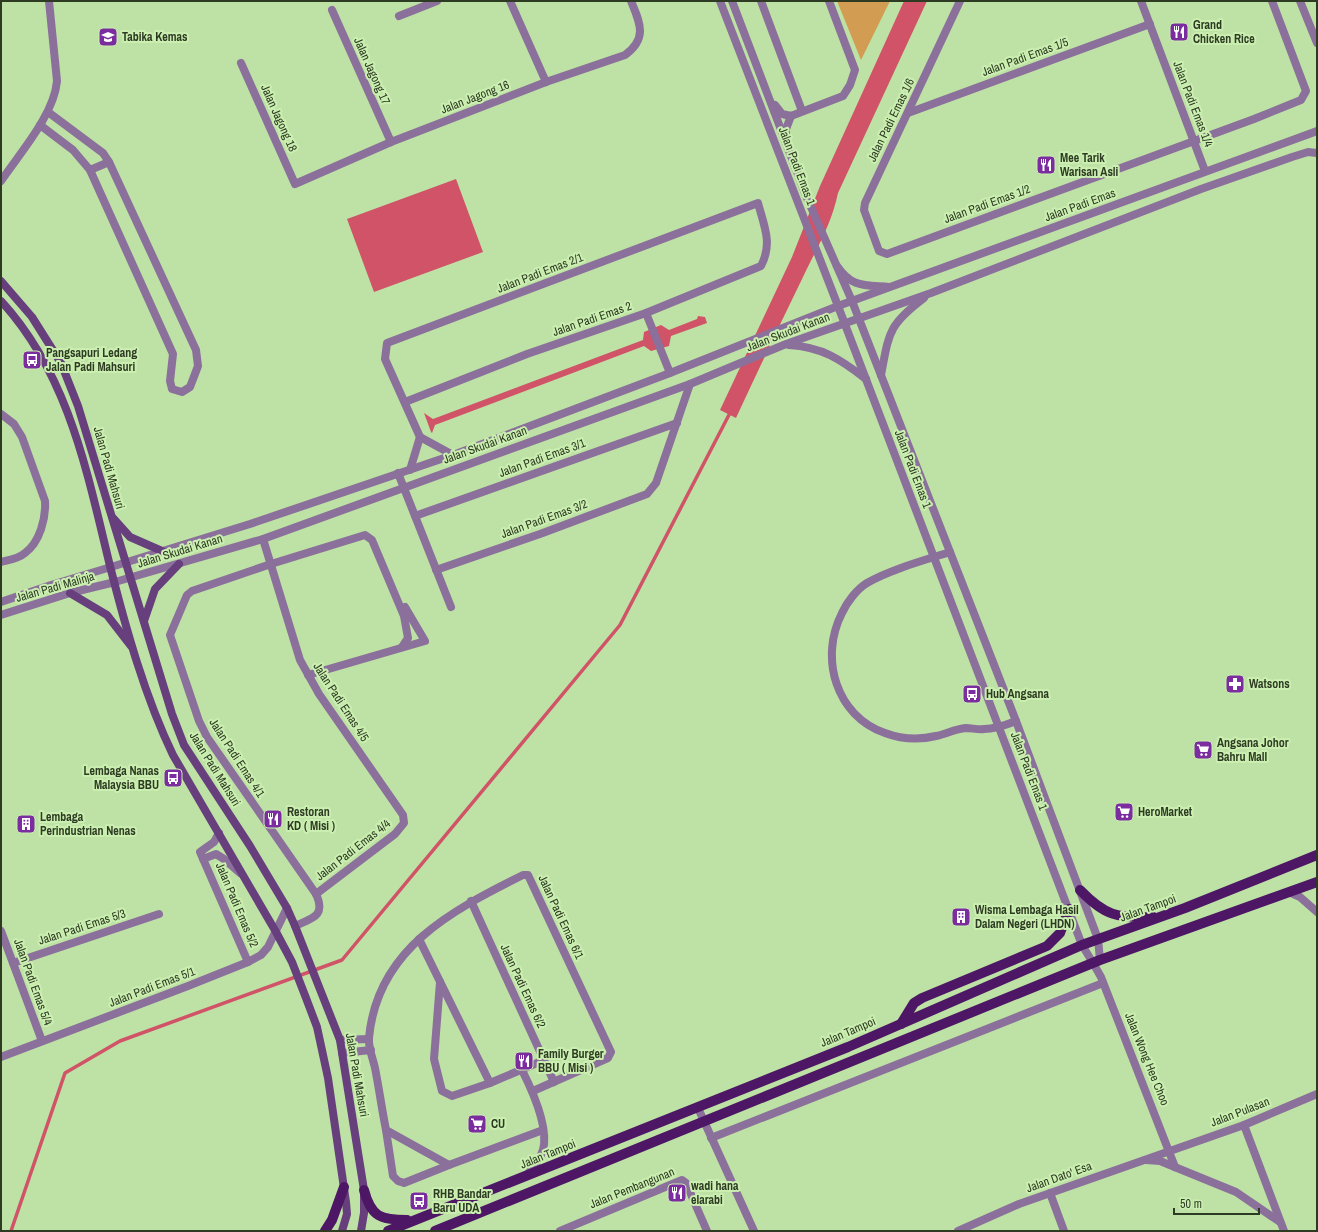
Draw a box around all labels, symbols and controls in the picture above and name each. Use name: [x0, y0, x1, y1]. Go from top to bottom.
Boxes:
place label: Grand Chicken Rice: [1193, 17, 1255, 47]
restaurant icon: Grand Chicken Rice: [1168, 21, 1190, 43]
school or university icon: Tabika Kemas: [97, 26, 119, 48]
place label: Tabika Kemas: [122, 29, 188, 45]
street label: Jalan Padi Emas 1/5: [980, 34, 1071, 80]
street label: Jalan Jagong 17: [350, 35, 394, 108]
street label: Jalan Padi Emas 1/4: [1169, 59, 1217, 150]
street label: Jalan Padi Emas 1/6: [864, 76, 918, 164]
street label: Jalan Jagong 16: [438, 77, 512, 117]
street label: Jalan Jagong 18: [257, 82, 301, 154]
street label: Jalan Padi Emas 1: [775, 125, 819, 208]
place label: Mee Tarik Warisan Asli: [1060, 150, 1119, 180]
restaurant icon: Mee Tarik Warisan Asli: [1035, 154, 1057, 176]
street label: Jalan Padi Emas 1/2: [942, 181, 1032, 227]
street label: Jalan Padi Emas: [1042, 185, 1118, 225]
street label: Jalan Padi Emas 2/1: [495, 249, 586, 297]
street label: Jalan Padi Emas 2: [550, 298, 634, 340]
street label: Jalan Skudai Kanan: [744, 309, 832, 355]
place label: Pangsapuri Ledang Jalan Padi Mahsuri: [46, 345, 137, 375]
bus stop icon: Pangsapuri Ledang Jalan Padi Mahsuri: [21, 349, 43, 371]
street label: Jalan Skudai Kanan: [441, 422, 529, 468]
street label: Jalan Padi Mahsuri: [90, 425, 128, 511]
street label: Jalan Padi Emas 1: [891, 428, 935, 511]
street label: Jalan Padi Emas 3/1: [497, 435, 588, 481]
street label: Jalan Padi Emas 3/2: [499, 496, 589, 542]
street label: Jalan Skudai Kanan: [136, 530, 224, 572]
street label: Jalan Padi Malinja: [14, 568, 97, 606]
street label: Jalan Padi Emas 4/5: [310, 660, 373, 745]
pharmacy icon: Watsons: [1224, 673, 1246, 695]
place label: Watsons: [1249, 676, 1290, 692]
bus stop icon: Hub Angsana: [961, 683, 983, 705]
place label: Hub Angsana: [986, 686, 1050, 702]
street label: Jalan Padi Emas 4/1: [206, 716, 269, 801]
street label: Jalan Padi Mahsuri: [186, 729, 244, 809]
street label: Jalan Padi Emas 1: [1007, 730, 1051, 813]
place label: Angsana Johor Bahru Mall: [1217, 735, 1289, 765]
supermarket icon: Angsana Johor Bahru Mall: [1192, 739, 1214, 761]
place label: Lembaga Nanas Malaysia BBU: [84, 763, 160, 793]
bus stop icon: Lembaga Nanas Malaysia BBU: [162, 767, 184, 789]
supermarket icon: HeroMarket: [1113, 801, 1135, 823]
place label: Restoran KD ( Misi ): [287, 804, 335, 834]
place label: HeroMarket: [1138, 804, 1193, 820]
restaurant icon: Restoran KD ( Misi ): [262, 808, 284, 830]
place label: Lembaga Perindustrian Nenas: [40, 809, 136, 839]
building icon: Lembaga Perindustrian Nenas: [15, 813, 37, 835]
street label: Jalan Padi Emas 4/4: [312, 815, 394, 884]
street label: Jalan Padi Emas 5/2: [212, 860, 262, 950]
street label: Jalan Padi Emas 6/1: [535, 872, 588, 962]
street label: Jalan Tampoi: [1118, 890, 1178, 926]
place label: Wisma Lembaga Hasil Dalam Negeri (LHDN): [975, 902, 1079, 932]
street label: Jalan Padi Emas 5/3: [36, 905, 128, 949]
building icon: Wisma Lembaga Hasil Dalam Negeri (LHDN): [950, 906, 972, 928]
street label: Jalan Padi Emas 5/4: [10, 937, 56, 1028]
street label: Jalan Padi Emas 6/2: [497, 941, 549, 1031]
street label: Jalan Padi Emas 5/1: [107, 963, 198, 1011]
street label: Jalan Wong Hee Choo: [1121, 1010, 1173, 1108]
street label: Jalan Tampoi: [818, 1013, 878, 1051]
street label: Jalan Padi Mahsuri: [342, 1032, 372, 1118]
place label: Family Burger BBU ( Misi ): [538, 1046, 604, 1076]
restaurant icon: Family Burger BBU ( Misi ): [513, 1050, 535, 1072]
street label: Jalan Pulasan: [1208, 1093, 1272, 1131]
supermarket icon: CU: [466, 1113, 488, 1135]
place label: CU: [491, 1116, 505, 1132]
street label: Jalan Tampoi: [518, 1136, 578, 1172]
street label: Jalan Dato' Esa: [1024, 1158, 1094, 1196]
street label: Jalan Pembangunan: [587, 1164, 677, 1212]
place label: wadi hana elarabi: [691, 1178, 739, 1208]
restaurant icon: wadi hana elarabi: [666, 1182, 688, 1204]
place label: RHB Bandar Baru UDA: [433, 1186, 491, 1216]
bus stop icon: RHB Bandar Baru UDA: [408, 1190, 430, 1212]
scale bar: [1174, 1190, 1259, 1216]
text: 50 m: [1180, 1196, 1202, 1212]

